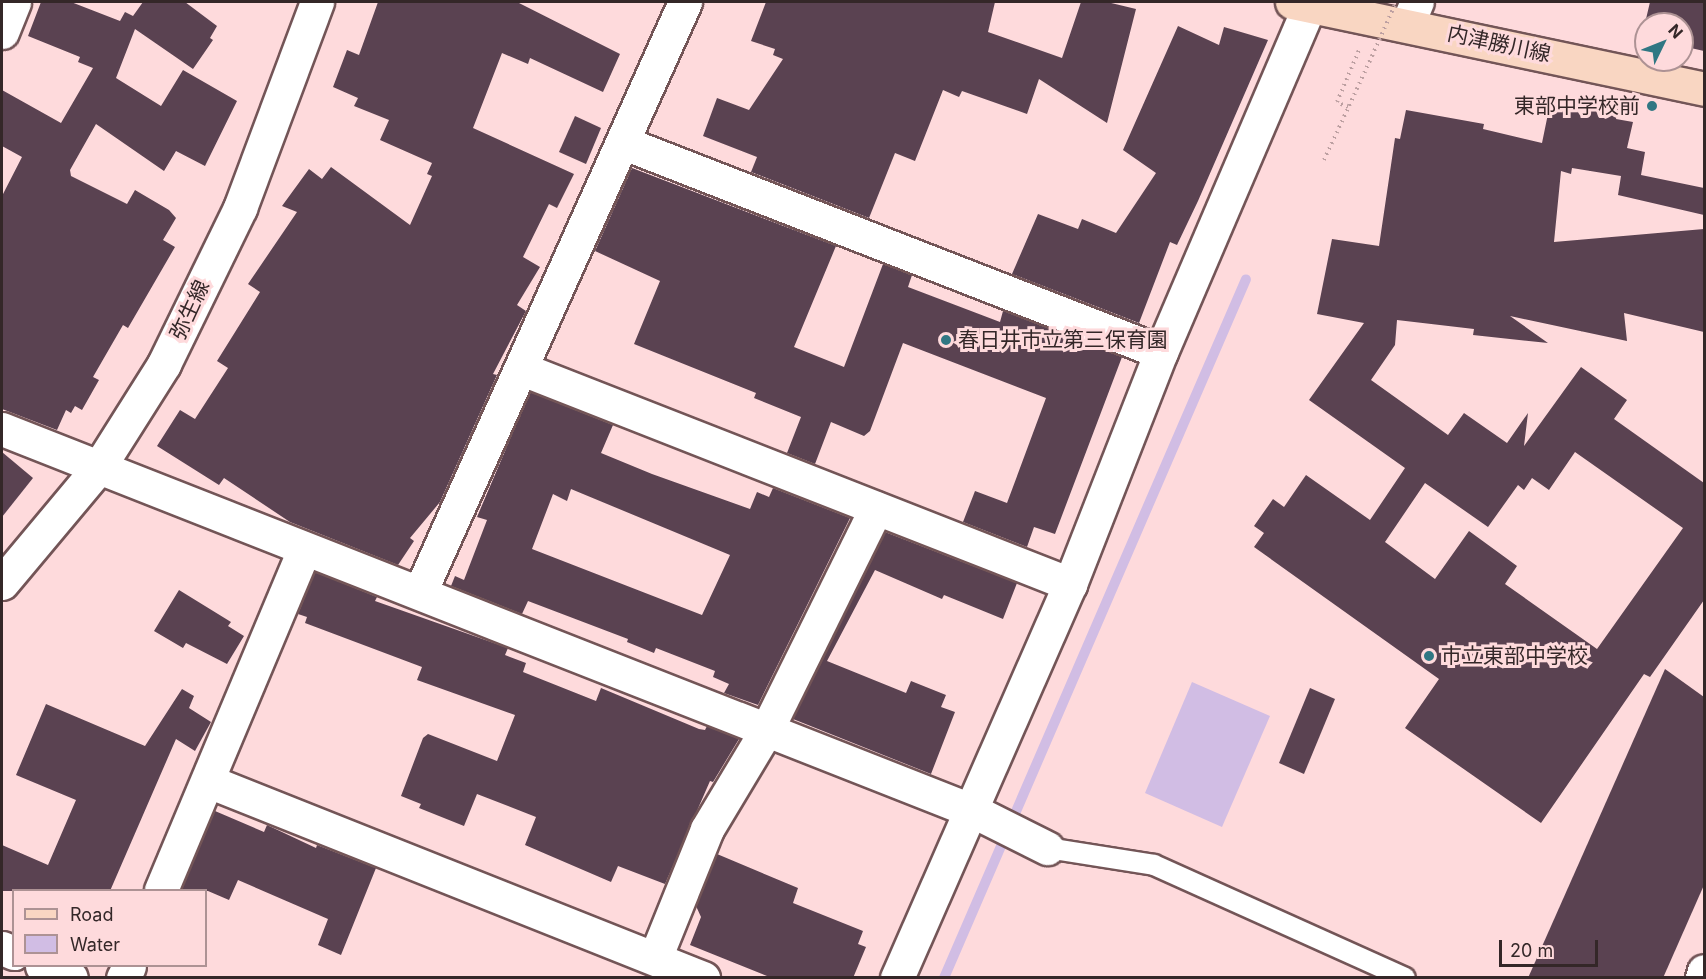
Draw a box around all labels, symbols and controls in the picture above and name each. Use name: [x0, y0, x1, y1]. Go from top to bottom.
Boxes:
north arrow: [1634, 12, 1694, 72]
text: N: [1664, 20, 1687, 42]
street label: 内津勝川線: [1445, 21, 1553, 67]
place label: 東部中学校前: [1514, 93, 1640, 119]
marker: 東部中学校前: [1645, 99, 1659, 113]
street label: 弥生線: [165, 276, 215, 344]
place label: 春日井市立第三保育園: [958, 327, 1168, 353]
marker: 春日井市立第三保育園: [939, 333, 953, 347]
place label: 市立東部中学校: [1441, 643, 1588, 669]
marker: 市立東部中学校: [1422, 649, 1436, 663]
legend: [12, 889, 207, 967]
text: Road: [70, 904, 113, 925]
scale bar: [1502, 928, 1601, 966]
text: Water: [70, 934, 120, 955]
text: 20 m: [1510, 940, 1553, 961]

